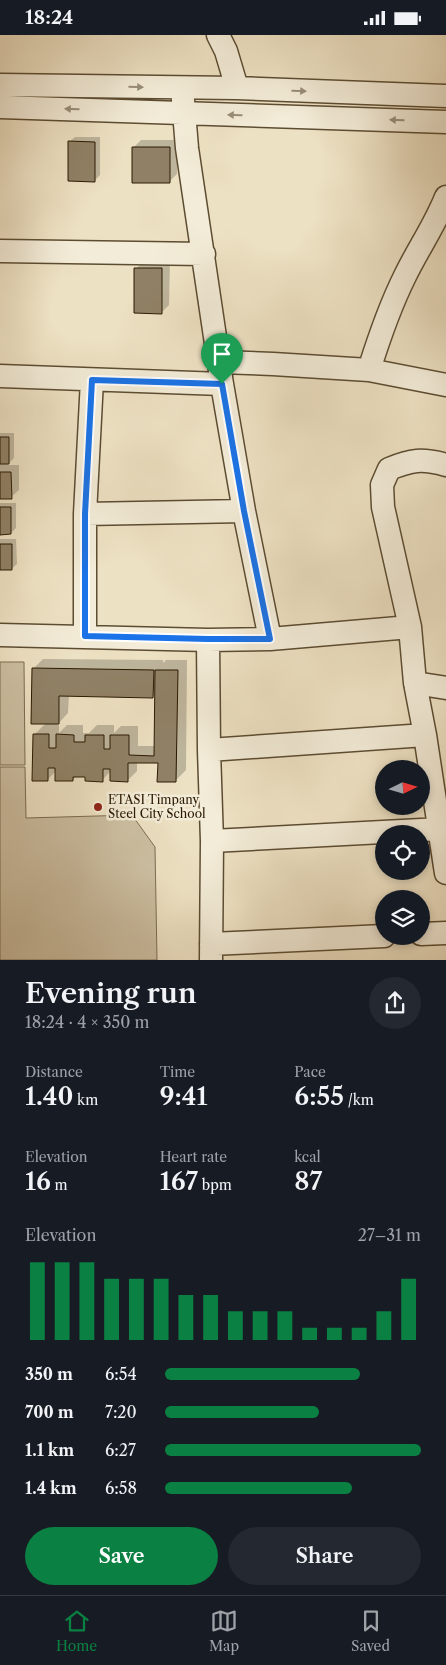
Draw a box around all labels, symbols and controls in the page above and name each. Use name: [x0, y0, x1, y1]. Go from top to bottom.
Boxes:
text: 18:24: [25, 6, 73, 29]
one-way arrow: [128, 83, 144, 91]
one-way arrow: [291, 87, 307, 95]
one-way arrow: [64, 104, 80, 112]
one-way arrow: [227, 110, 243, 118]
one-way arrow: [389, 116, 405, 124]
pin: [201, 333, 243, 384]
icon: arrive: [208, 340, 236, 368]
north arrow: [375, 760, 430, 815]
map controls: [375, 760, 430, 945]
place label: ETASI Timpany Steel City School: [108, 792, 206, 821]
marker: ETASI Timpany Steel City School: [92, 801, 104, 813]
button: locate: [375, 825, 430, 880]
button: layers: [375, 890, 430, 945]
text: Evening run: [25, 976, 197, 1010]
button: share: [369, 977, 421, 1029]
text: 18:24 · 4 × 350 m: [25, 1012, 150, 1032]
text: Distance: [25, 1063, 83, 1081]
text: Time: [160, 1063, 195, 1081]
text: Pace: [294, 1063, 326, 1081]
text: 1.40: [25, 1081, 73, 1112]
text: 9:41: [160, 1081, 207, 1112]
text: 6:55: [294, 1081, 344, 1112]
text: km: [73, 1091, 98, 1109]
text: /km: [344, 1091, 374, 1109]
text: Elevation: [25, 1148, 88, 1166]
text: Heart rate: [160, 1148, 227, 1166]
text: kcal: [294, 1148, 321, 1166]
text: 16: [25, 1166, 51, 1197]
text: 167: [160, 1166, 198, 1197]
text: 87: [294, 1166, 322, 1197]
text: m: [51, 1176, 68, 1194]
text: bpm: [198, 1176, 232, 1194]
text: Elevation: [25, 1225, 96, 1245]
text: 27–31 m: [358, 1225, 421, 1245]
text: 350 m: [25, 1364, 73, 1384]
text: 6:54: [105, 1364, 137, 1384]
text: 700 m: [25, 1402, 74, 1422]
text: 7:20: [105, 1402, 137, 1422]
text: 1.1 km: [25, 1440, 74, 1460]
text: 6:27: [105, 1440, 136, 1460]
text: 1.4 km: [25, 1478, 77, 1498]
text: 6:58: [105, 1478, 137, 1498]
button: Save: [25, 1527, 218, 1585]
button: Share: [228, 1527, 421, 1585]
tab: Home: [56, 1607, 97, 1655]
tab: Map: [209, 1607, 239, 1655]
tab: Saved: [351, 1607, 390, 1655]

